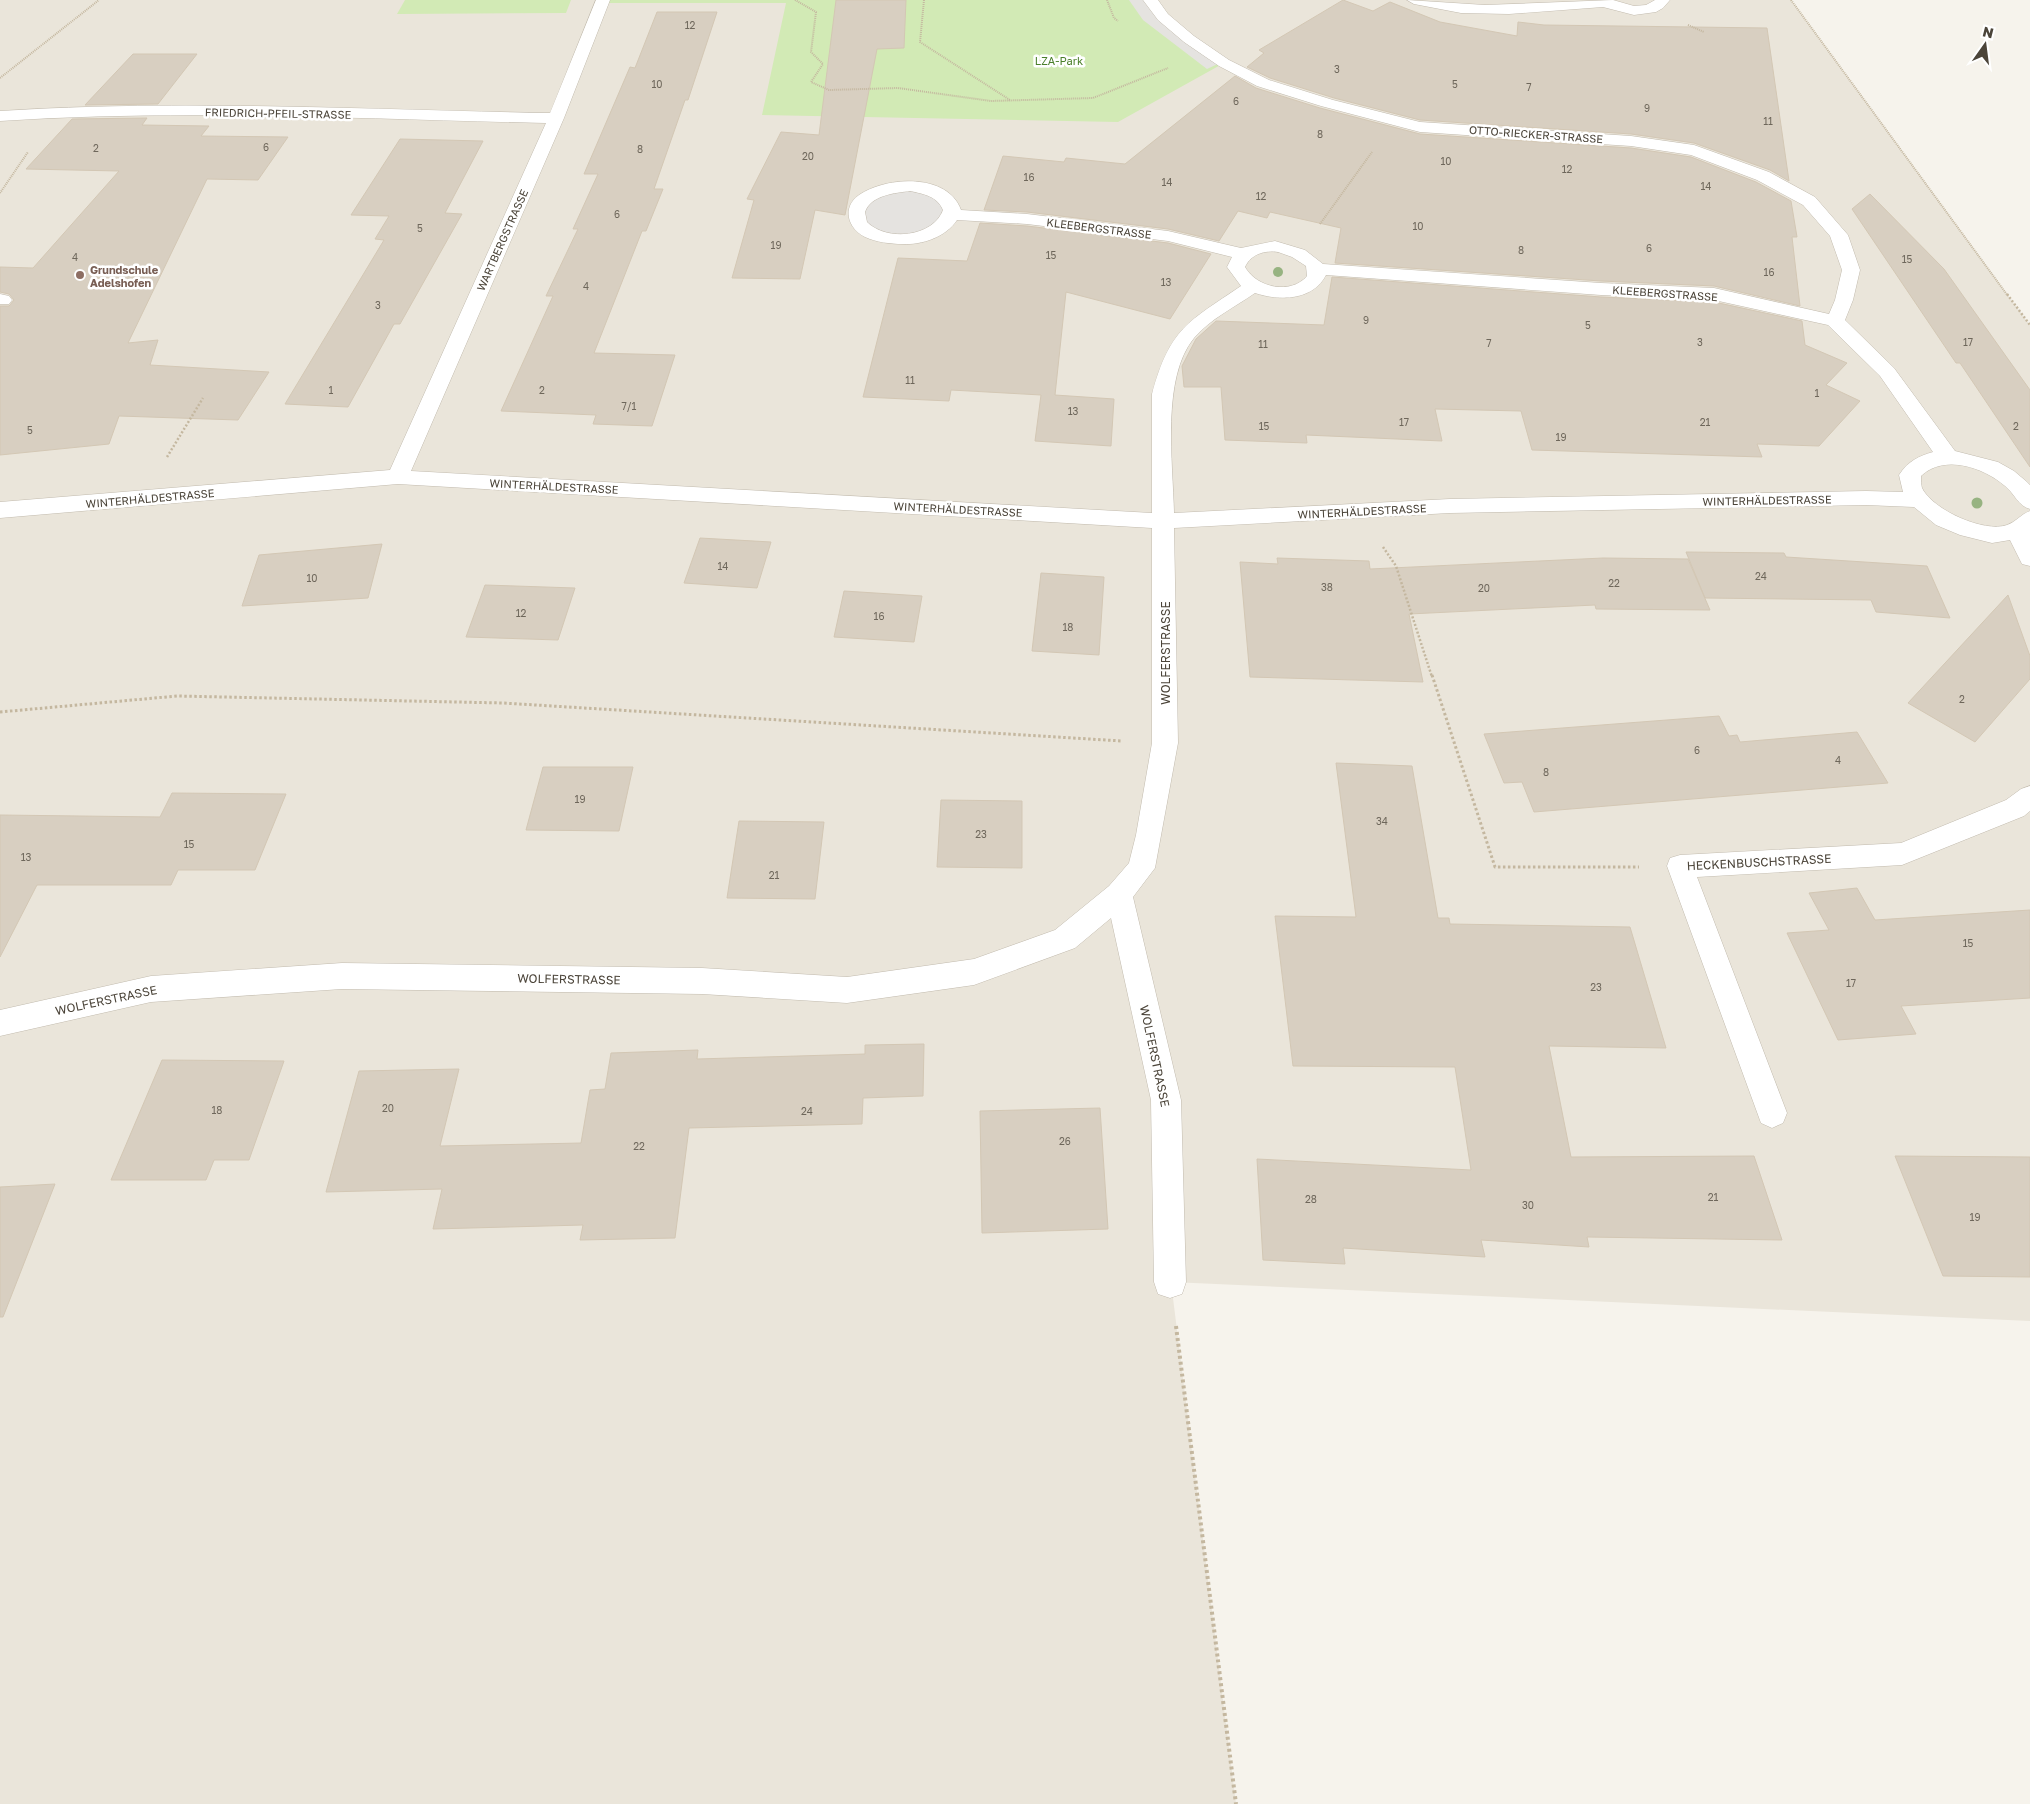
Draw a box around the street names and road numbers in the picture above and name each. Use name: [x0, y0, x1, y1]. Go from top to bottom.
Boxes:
street label: FRIEDRICH-PFEIL-STRASSE: [205, 105, 352, 121]
street label: OTTO-RIECKER-STRASSE: [1468, 123, 1604, 145]
street label: WARTBERGSTRASSE: [474, 187, 530, 293]
street label: KLEEBERGSTRASSE: [1046, 215, 1153, 241]
street label: KLEEBERGSTRASSE: [1612, 283, 1719, 303]
street label: WINTERHÄLDESTRASSE: [489, 476, 619, 496]
street label: WINTERHÄLDESTRASSE: [85, 486, 215, 510]
street label: WINTERHÄLDESTRASSE: [1702, 492, 1832, 508]
street label: WINTERHÄLDESTRASSE: [893, 499, 1023, 519]
street label: WINTERHÄLDESTRASSE: [1297, 501, 1427, 521]
street label: WOLFERSTRASSE: [1158, 601, 1173, 705]
street label: HECKENBUSCHSTRASSE: [1686, 851, 1832, 873]
street label: WOLFERSTRASSE: [517, 971, 621, 987]
street label: WOLFERSTRASSE: [54, 982, 158, 1018]
street label: WOLFERSTRASSE: [1137, 1004, 1173, 1108]

